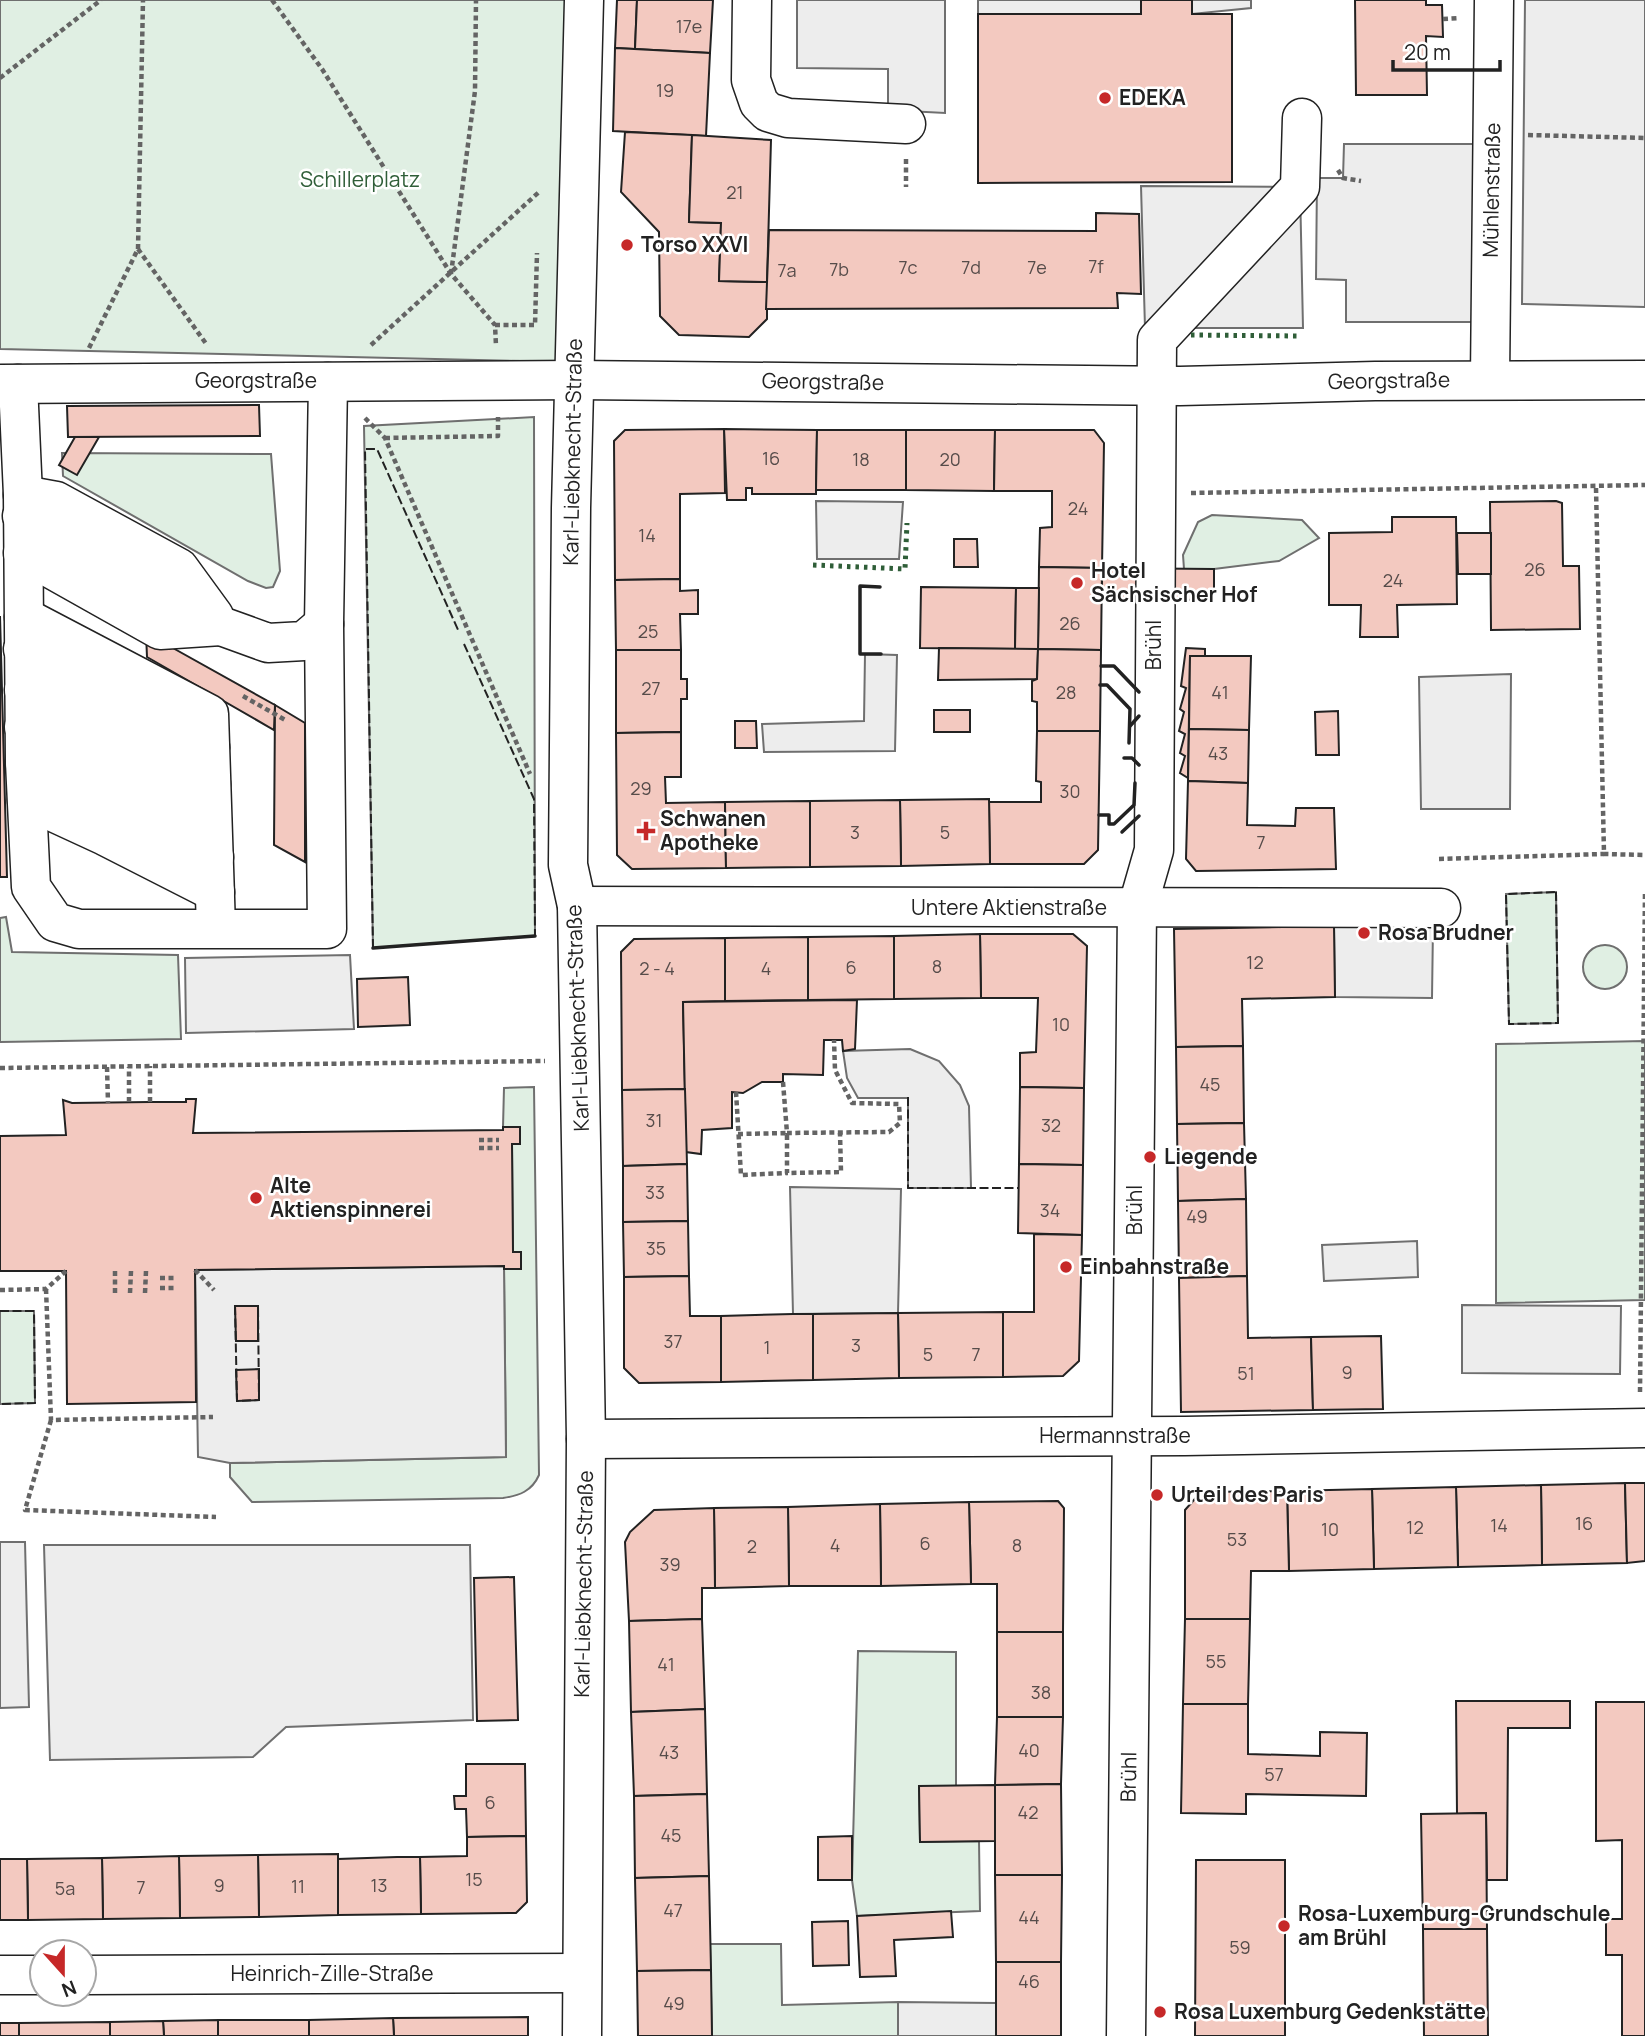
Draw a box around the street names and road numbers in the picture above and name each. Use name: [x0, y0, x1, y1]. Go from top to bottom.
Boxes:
street label: Mühlenstraße: [1476, 122, 1506, 258]
street label: Karl-Liebknecht-Straße: [556, 338, 588, 566]
street label: Georgstraße: [1328, 365, 1450, 395]
street label: Georgstraße: [195, 366, 317, 394]
street label: Georgstraße: [762, 366, 884, 396]
street label: Brühl: [1139, 620, 1167, 670]
street label: Untere Aktienstraße: [911, 893, 1107, 921]
street label: Karl-Liebknecht-Straße: [559, 904, 595, 1132]
street label: Brühl: [1120, 1185, 1148, 1235]
street label: Hermannstraße: [1039, 1421, 1191, 1449]
street label: Karl-Liebknecht-Straße: [567, 1470, 599, 1698]
street label: Brühl: [1114, 1752, 1142, 1802]
street label: Heinrich-Zille-Straße: [230, 1959, 434, 1987]

